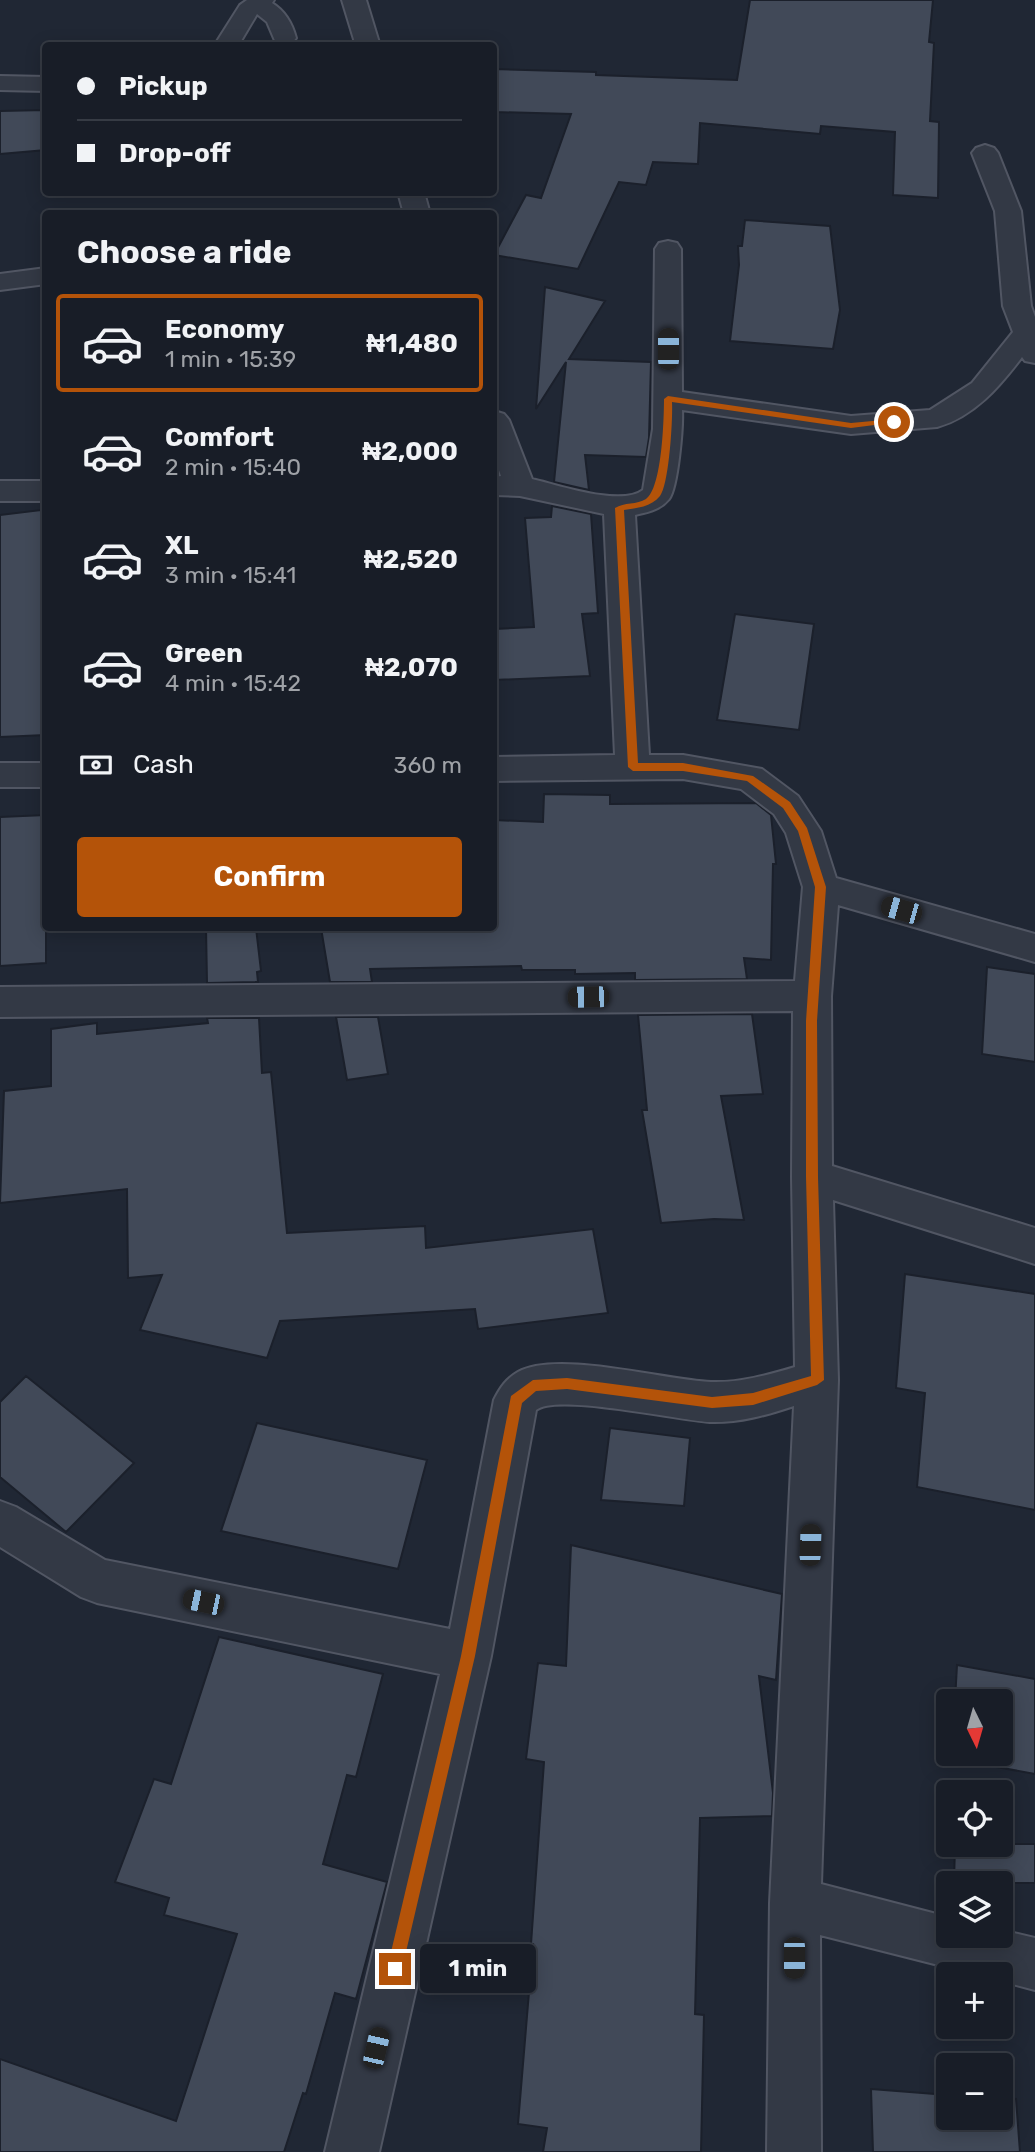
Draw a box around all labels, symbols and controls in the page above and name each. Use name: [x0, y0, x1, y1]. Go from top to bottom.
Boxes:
text: Pickup: [119, 71, 208, 102]
text: Drop-off: [119, 138, 231, 169]
text: Choose a ride: [77, 233, 291, 271]
icon: car: [81, 312, 144, 375]
text: Economy: [165, 314, 284, 345]
text: ₦1,480: [366, 328, 458, 359]
car: [658, 328, 679, 370]
text: 1 min · 15:39: [165, 345, 296, 373]
route start: [878, 406, 910, 438]
icon: car: [81, 420, 144, 483]
text: Comfort: [165, 422, 274, 453]
text: ₦2,000: [362, 436, 458, 467]
text: 2 min · 15:40: [165, 453, 301, 481]
icon: car: [81, 528, 144, 591]
text: XL: [165, 530, 198, 561]
text: ₦2,520: [364, 544, 458, 575]
text: 3 min · 15:41: [165, 561, 296, 589]
icon: car: [81, 636, 144, 699]
text: Green: [165, 638, 243, 669]
text: ₦2,070: [365, 652, 458, 683]
text: 4 min · 15:42: [165, 669, 301, 697]
icon: cash: [77, 746, 115, 784]
text: Cash: [133, 749, 194, 780]
text: 360 m: [394, 751, 462, 779]
button: Confirm: [77, 837, 462, 917]
car: [878, 894, 925, 926]
car: [567, 986, 610, 1008]
car: [799, 1524, 822, 1566]
car: [181, 1587, 226, 1617]
north arrow: [936, 1689, 1013, 1766]
map controls: [936, 1689, 1013, 2130]
button: locate: [936, 1780, 1013, 1857]
button: layers: [936, 1871, 1013, 1948]
car: [784, 1937, 805, 1979]
callout: 1 min: [420, 1944, 535, 1994]
route end: [379, 1953, 411, 1985]
text: 1 min: [449, 1954, 507, 1982]
button: +: [936, 1962, 1013, 2039]
car: [362, 2025, 391, 2071]
button: −: [936, 2053, 1013, 2130]

